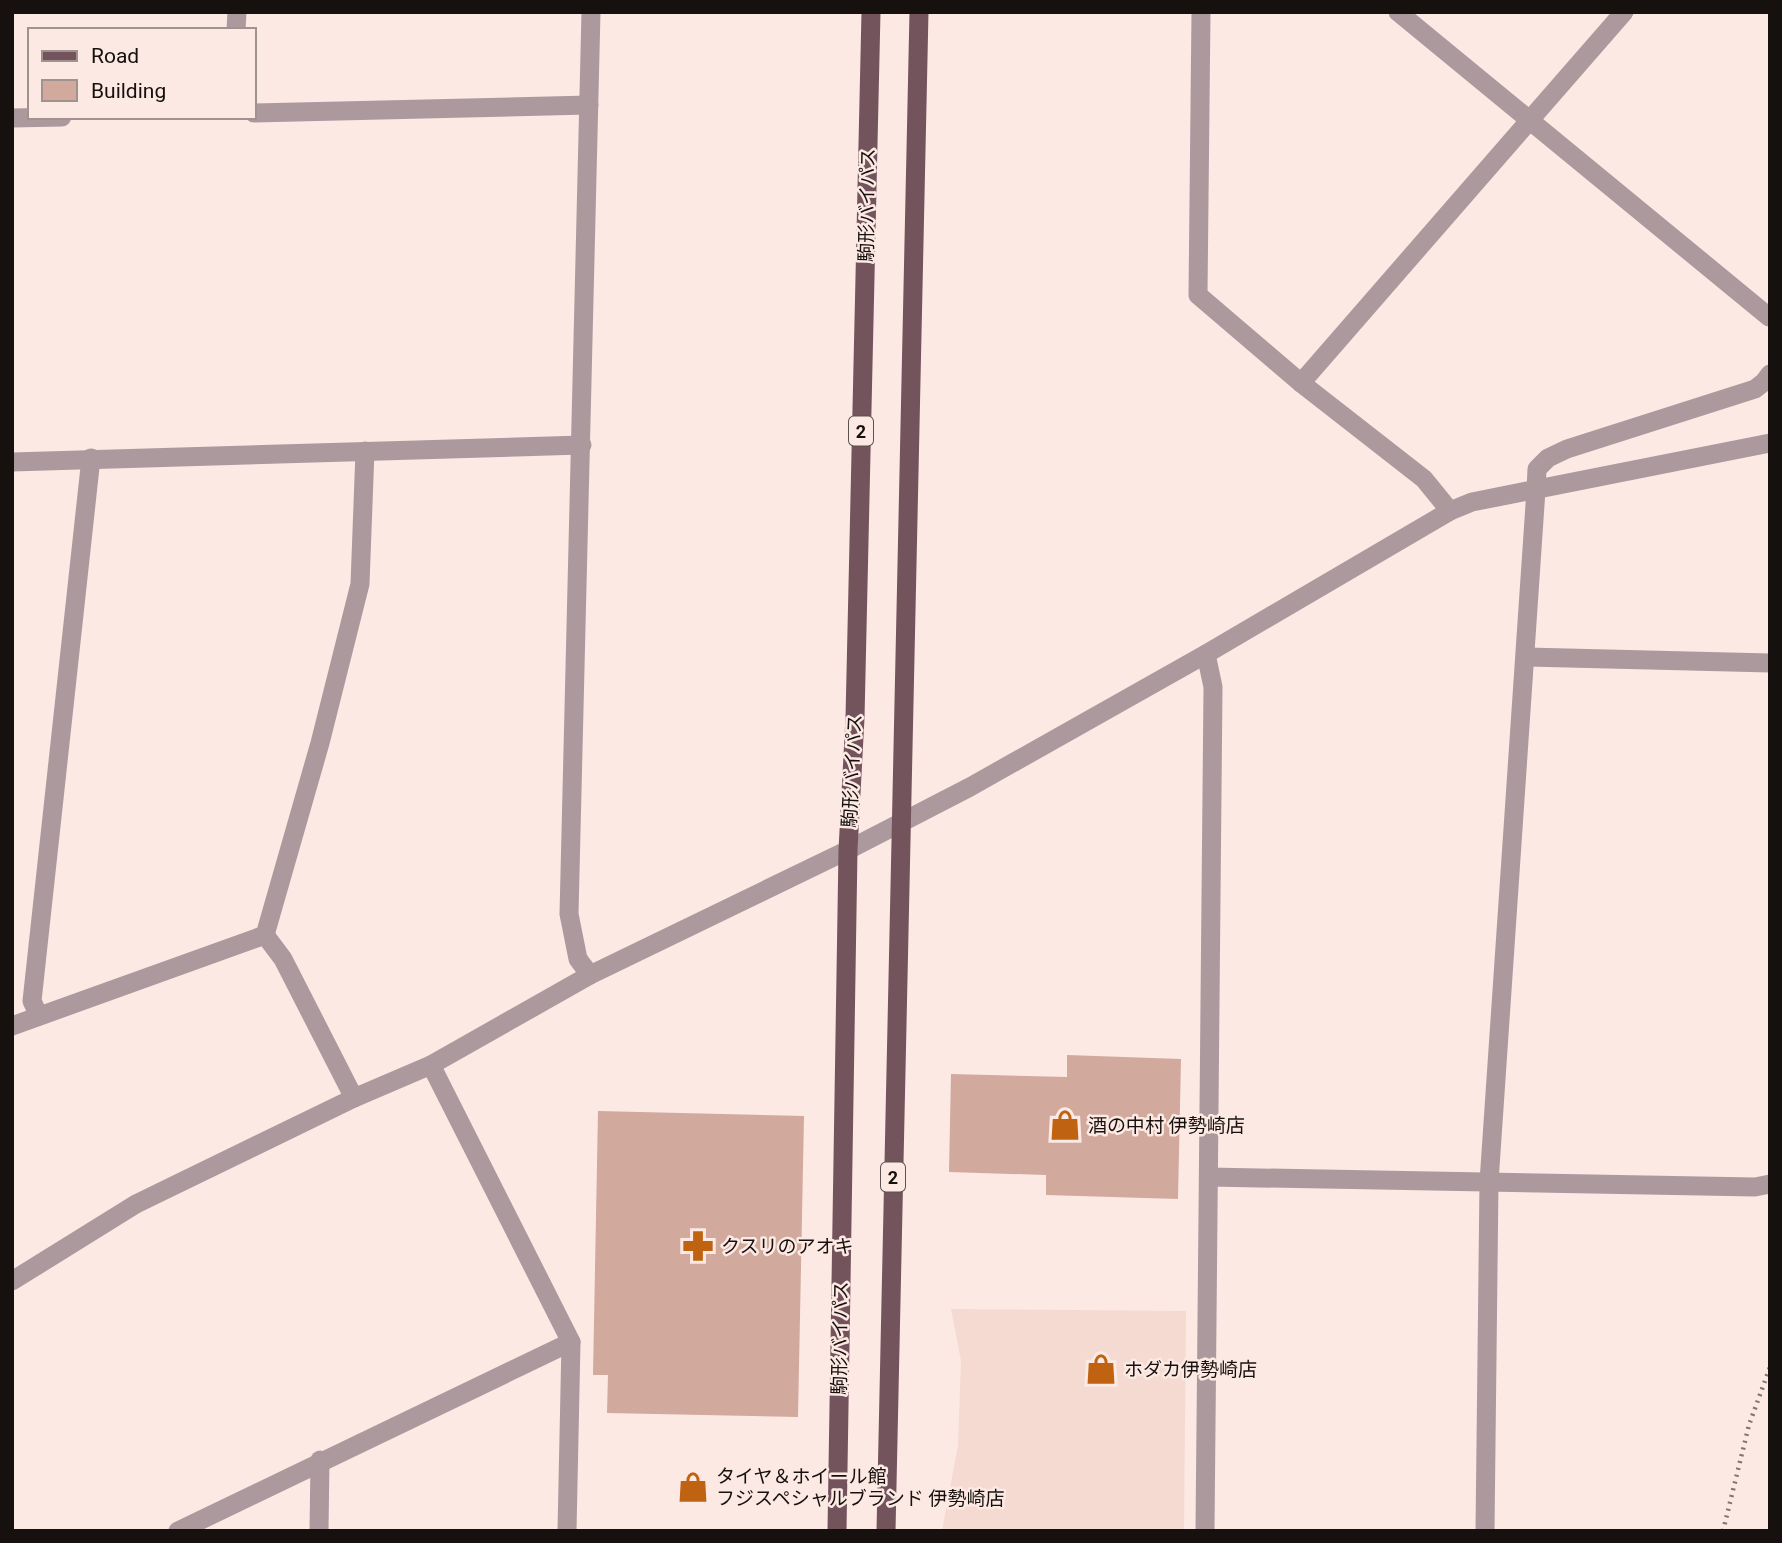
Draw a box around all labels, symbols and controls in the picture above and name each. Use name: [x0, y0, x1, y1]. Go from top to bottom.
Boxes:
legend: [28, 28, 256, 119]
text: Road: [91, 44, 139, 68]
text: Building: [91, 79, 166, 103]
street label: 駒形バイパス: [855, 148, 879, 262]
road number: 2: [849, 416, 873, 446]
street label: 駒形バイパス: [838, 714, 866, 828]
shop icon: 酒の中村 伊勢崎店: [1048, 1108, 1082, 1142]
place label: 酒の中村 伊勢崎店: [1088, 1114, 1245, 1137]
road number: 2: [881, 1162, 905, 1192]
pharmacy icon: クスリのアオキ: [681, 1229, 715, 1263]
place label: クスリのアオキ: [721, 1235, 853, 1258]
street label: 駒形バイパス: [828, 1281, 852, 1395]
shop icon: ホダカ伊勢崎店: [1084, 1352, 1118, 1386]
place label: ホダカ伊勢崎店: [1124, 1358, 1257, 1381]
place label: タイヤ＆ホイール館 フジスペシャルブランド 伊勢崎店: [716, 1465, 1004, 1510]
shop icon: タイヤ＆ホイール館 フジスペシャルブランド 伊勢崎店: [676, 1470, 710, 1504]

